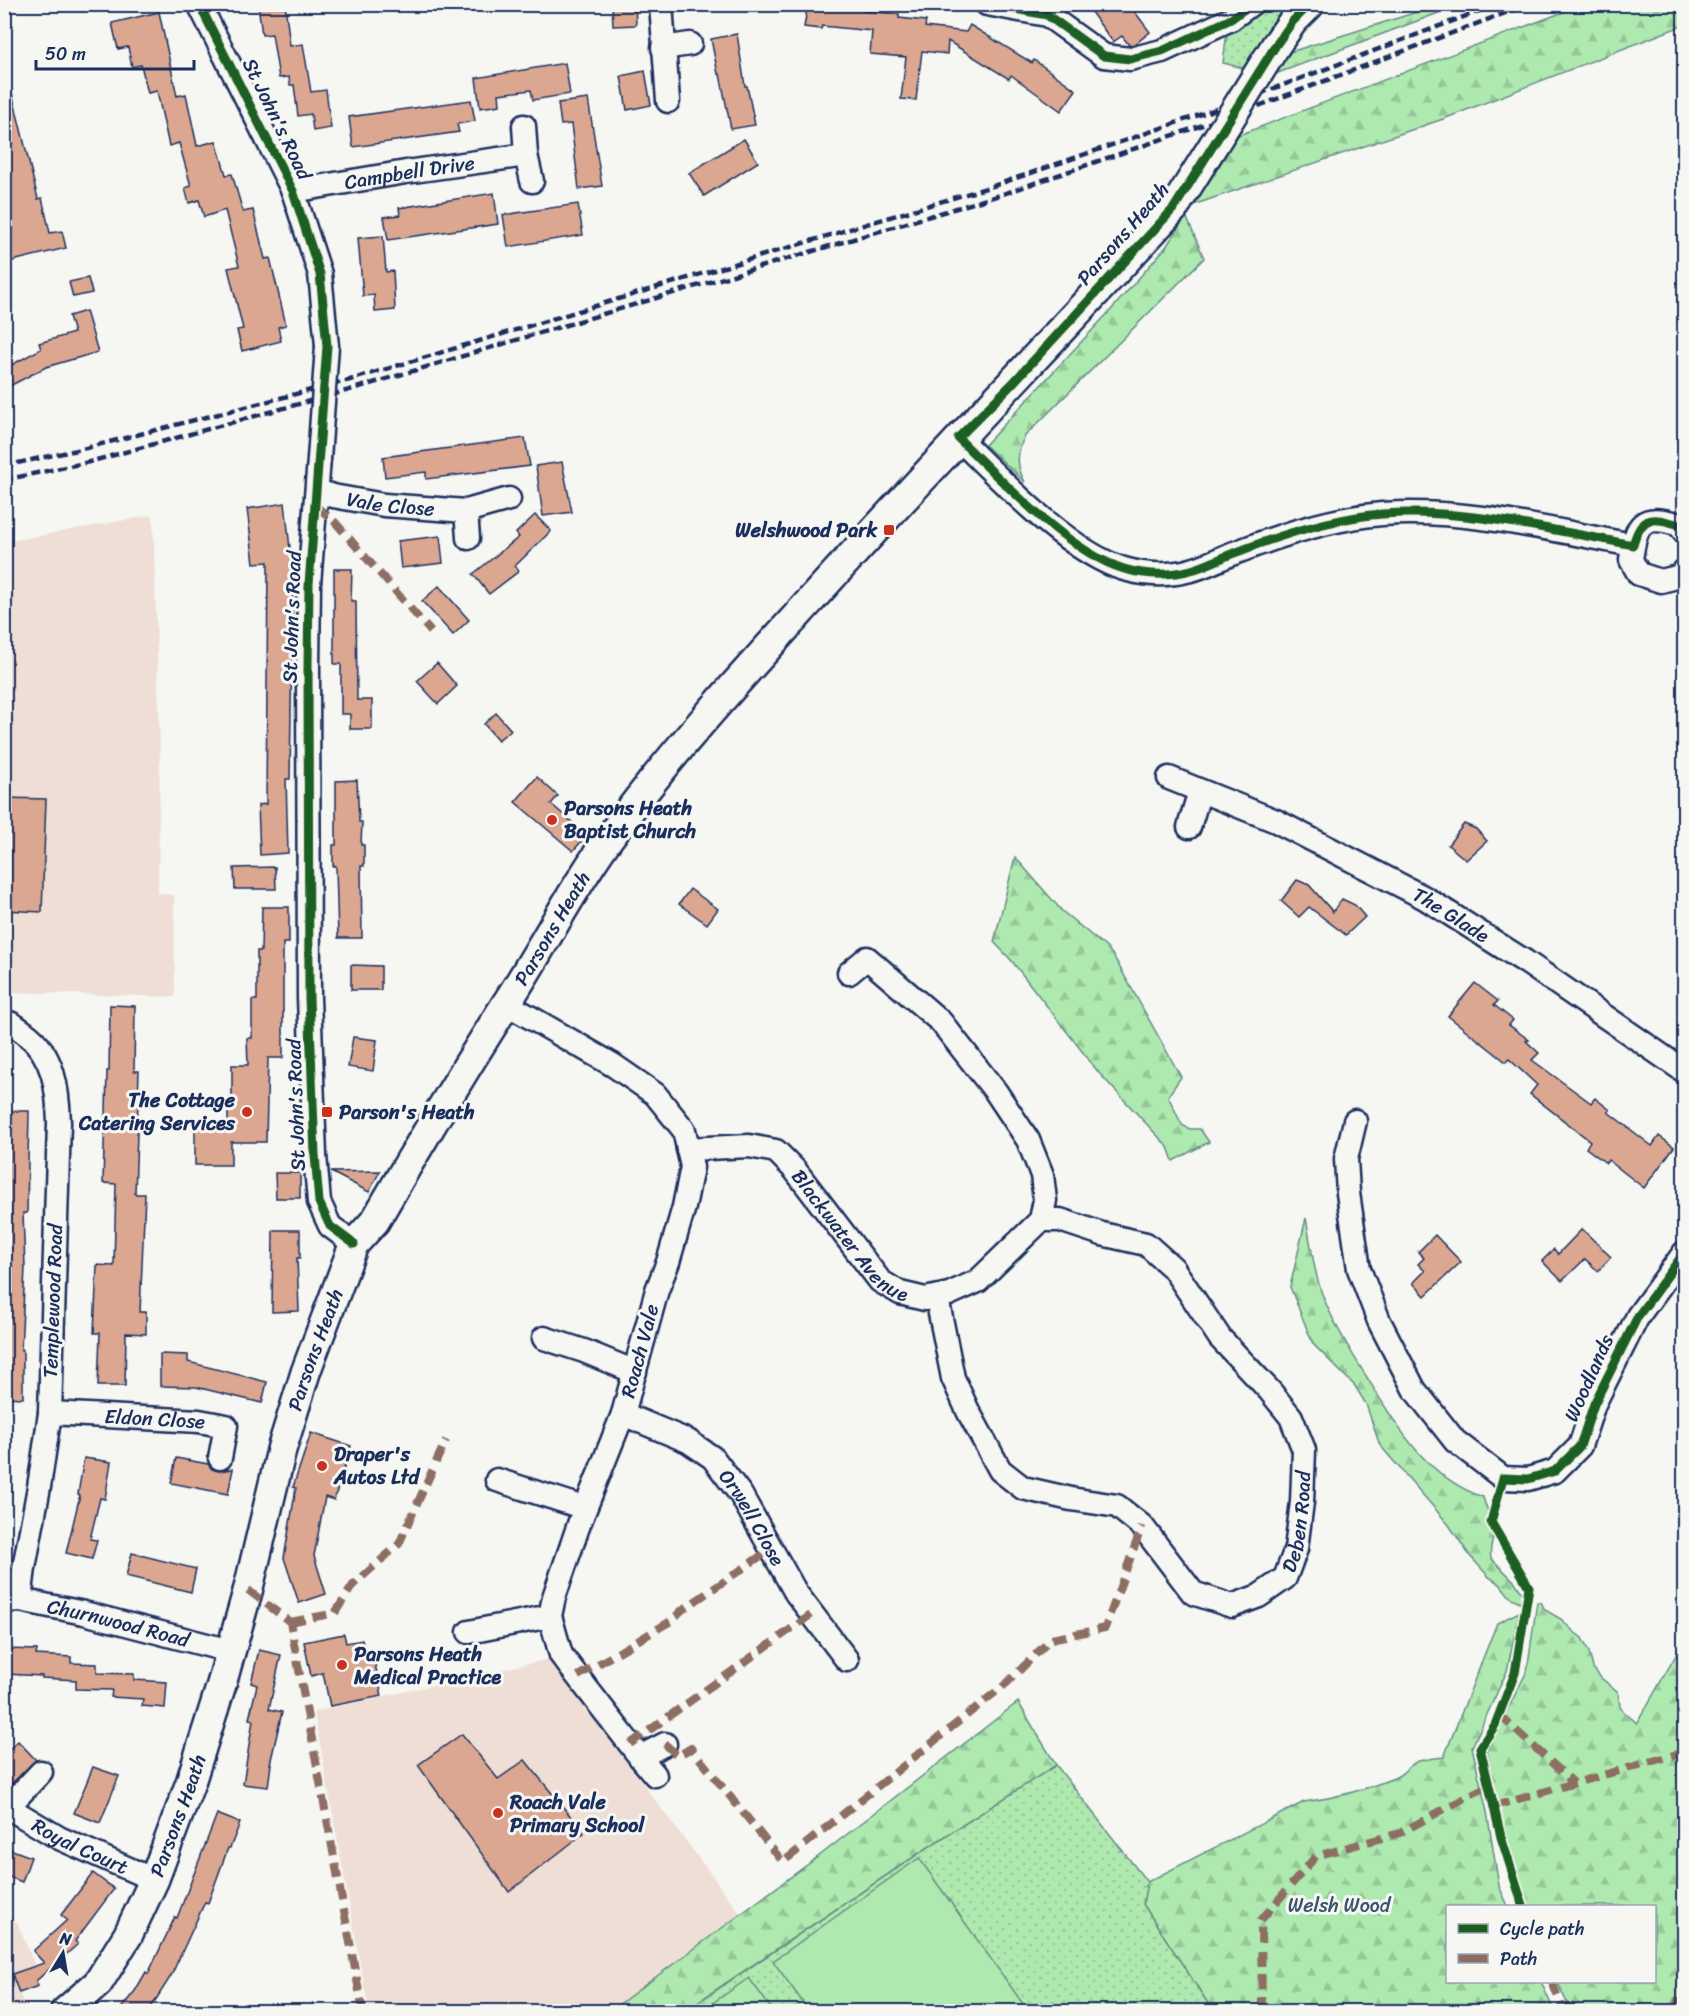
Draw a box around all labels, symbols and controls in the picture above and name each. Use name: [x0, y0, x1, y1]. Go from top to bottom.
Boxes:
scale bar: [36, 33, 194, 71]
text: 50 m: [45, 38, 86, 70]
street label: St John's Road: [232, 52, 322, 187]
street label: Campbell Drive: [342, 145, 477, 200]
street label: Parsons Heath: [1068, 174, 1178, 294]
street label: Vale Close: [344, 481, 436, 526]
place label: Welshwood Park: [735, 513, 878, 548]
marker: Welshwood Park: [882, 523, 896, 537]
street label: St John's Road: [272, 549, 312, 684]
place label: Parsons Heath Baptist Church: [564, 791, 696, 849]
marker: Parsons Heath Baptist Church: [545, 813, 559, 827]
street label: Parsons Heath: [504, 864, 600, 992]
street label: The Glade: [1406, 877, 1497, 952]
street label: St John's Road: [276, 1037, 316, 1172]
place label: The Cottage Catering Services: [78, 1083, 236, 1141]
place label: Parson's Heath: [339, 1095, 475, 1130]
marker: The Cottage Catering Services: [240, 1105, 254, 1119]
marker: Parson's Heath: [320, 1105, 334, 1119]
street label: Blackwater Avenue: [783, 1161, 912, 1312]
street label: Templewood Road: [33, 1222, 73, 1379]
street label: Parsons Heath: [277, 1283, 353, 1415]
street label: Roach Vale: [611, 1300, 669, 1402]
street label: Woodlands: [1554, 1328, 1624, 1427]
street label: Eldon Close: [104, 1398, 209, 1439]
place label: Draper's Autos Ltd: [333, 1437, 421, 1495]
marker: Draper's Autos Ltd: [315, 1459, 329, 1473]
street label: Orwell Close: [710, 1461, 795, 1573]
street label: Deben Road: [1271, 1469, 1321, 1577]
street label: Churnwood Road: [44, 1588, 195, 1658]
place label: Parsons Heath Medical Practice: [353, 1637, 501, 1695]
marker: Parsons Heath Medical Practice: [335, 1658, 349, 1672]
street label: Parsons Heath: [139, 1750, 216, 1882]
place label: Roach Vale Primary School: [509, 1785, 645, 1843]
marker: Roach Vale Primary School: [491, 1806, 505, 1820]
street label: Royal Court: [25, 1808, 134, 1884]
park label: Welsh Wood: [1288, 1888, 1392, 1923]
legend: [1446, 1905, 1656, 1983]
text: Cycle path: [1500, 1913, 1584, 1945]
north arrow: [33, 1923, 93, 1983]
text: N: [57, 1923, 75, 1954]
text: Path: [1500, 1943, 1537, 1975]

